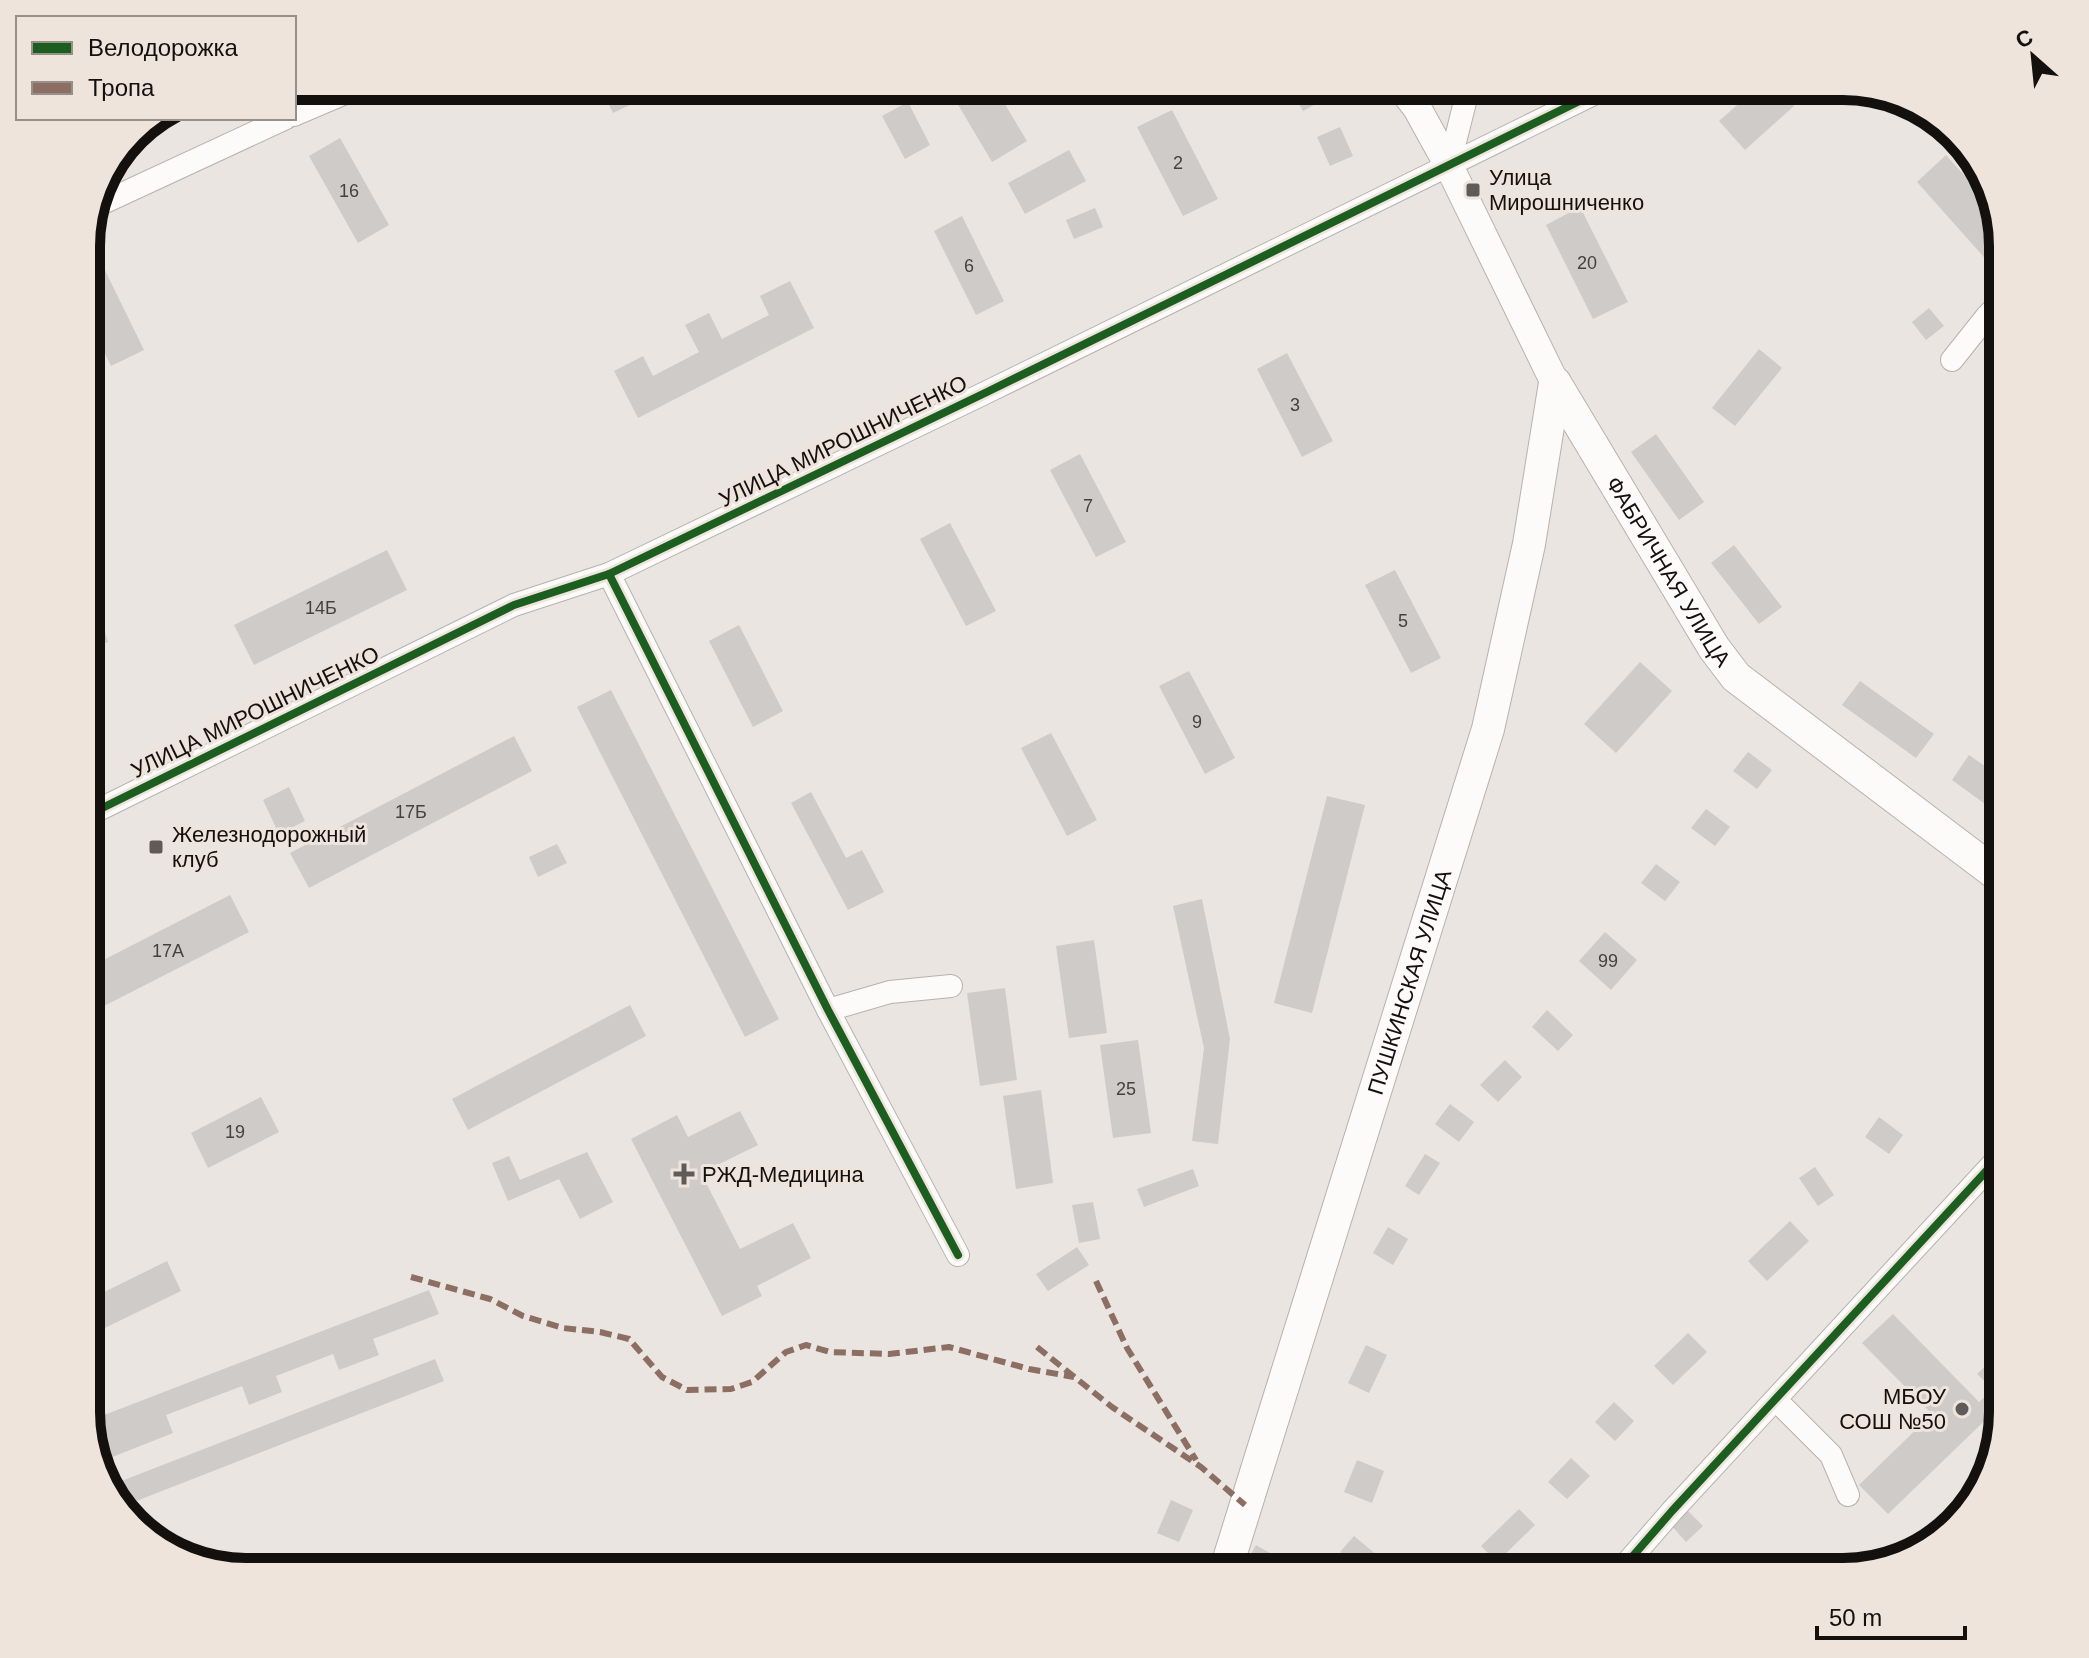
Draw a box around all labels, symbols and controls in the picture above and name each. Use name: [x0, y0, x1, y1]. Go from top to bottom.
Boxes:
legend: [16, 16, 296, 120]
north arrow: [1993, 16, 2073, 96]
text: С: [2011, 24, 2037, 53]
text: Велодорожка: [88, 34, 239, 61]
text: Тропа: [88, 74, 155, 101]
house number: 2: [1173, 153, 1183, 173]
place label: Улица Мирошниченко: [1489, 165, 1644, 215]
house number: 16: [339, 181, 359, 201]
marker: Улица Мирошниченко: [1464, 181, 1482, 199]
house number: 20: [1577, 253, 1597, 273]
house number: 6: [964, 256, 974, 276]
street label: УЛИЦА МИРОШНИЧЕНКО: [715, 370, 971, 512]
house number: 3: [1290, 395, 1300, 415]
street label: ФАБРИЧНАЯ УЛИЦА: [1601, 472, 1736, 672]
house number: 7: [1083, 496, 1093, 516]
house number: 14Б: [305, 598, 337, 618]
house number: 5: [1398, 611, 1408, 631]
street label: УЛИЦА МИРОШНИЧЕНКО: [127, 641, 383, 783]
house number: 9: [1192, 712, 1202, 732]
house number: 17Б: [395, 802, 427, 822]
place label: Железнодорожный клуб: [172, 822, 366, 872]
marker: Железнодорожный клуб: [147, 838, 165, 856]
street label: ПУШКИНСКАЯ УЛИЦА: [1362, 866, 1456, 1098]
house number: 17А: [152, 941, 184, 961]
house number: 99: [1598, 951, 1618, 971]
house number: 25: [1116, 1079, 1136, 1099]
house number: 19: [225, 1122, 245, 1142]
place label: РЖД-Медицина: [702, 1162, 864, 1187]
marker: РЖД-Медицина: [673, 1163, 695, 1185]
place label: МБОУ СОШ №50: [1839, 1384, 1947, 1434]
marker: МБОУ СОШ №50: [1953, 1400, 1971, 1418]
scale bar: [1817, 1590, 1965, 1640]
text: 50 m: [1829, 1604, 1882, 1631]

